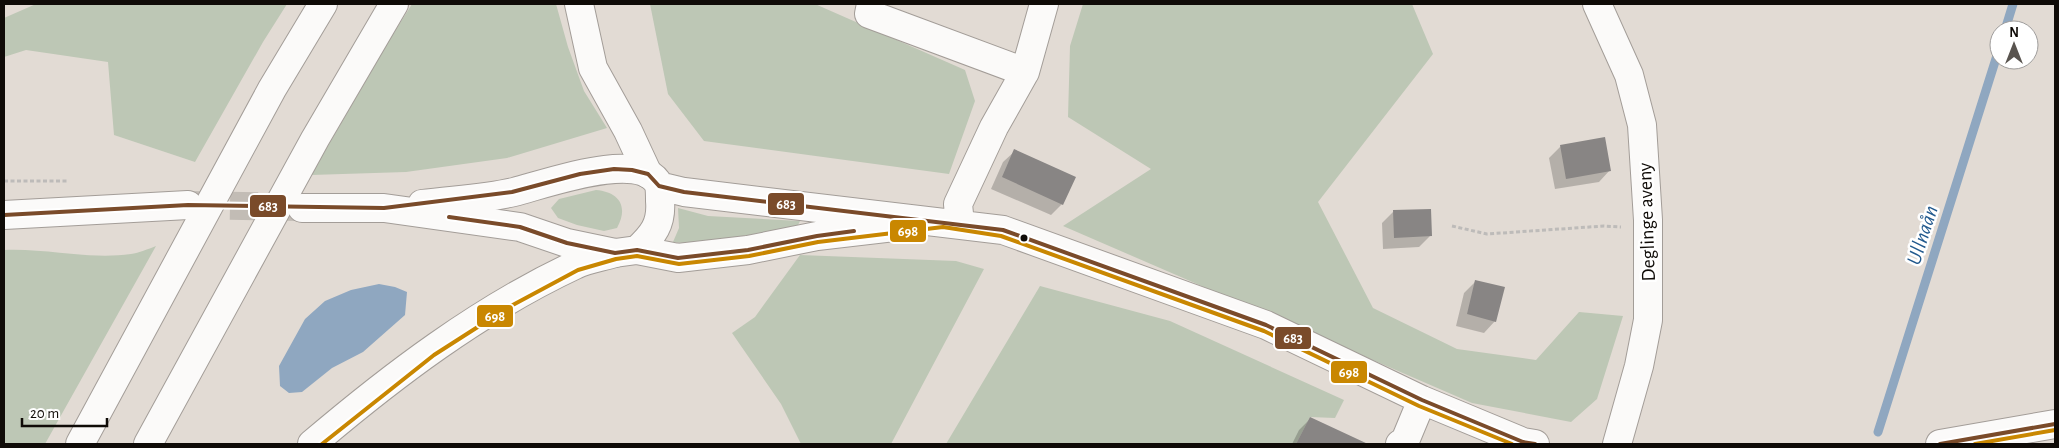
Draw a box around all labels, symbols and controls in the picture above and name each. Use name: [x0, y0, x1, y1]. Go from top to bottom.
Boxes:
north arrow: [1989, 20, 2039, 70]
text: N: [2009, 26, 2019, 40]
street label: Deglinge aveny: [1635, 162, 1659, 282]
line badge: 683: [767, 192, 805, 216]
line badge: 683: [249, 194, 287, 218]
text: 683: [776, 198, 796, 212]
text: 683: [258, 200, 278, 214]
water label: Ullnaån: [1903, 203, 1942, 267]
line badge: 698: [889, 219, 927, 243]
text: 698: [898, 225, 918, 239]
unlabelled marker: [1019, 233, 1029, 243]
line badge: 698: [476, 304, 514, 328]
text: 698: [485, 310, 505, 324]
line badge: 683: [1274, 326, 1312, 350]
text: 683: [1283, 332, 1303, 346]
line badge: 698: [1330, 360, 1368, 384]
text: 698: [1339, 366, 1359, 380]
scale bar: [22, 396, 108, 428]
text: 20 m: [30, 406, 59, 421]

